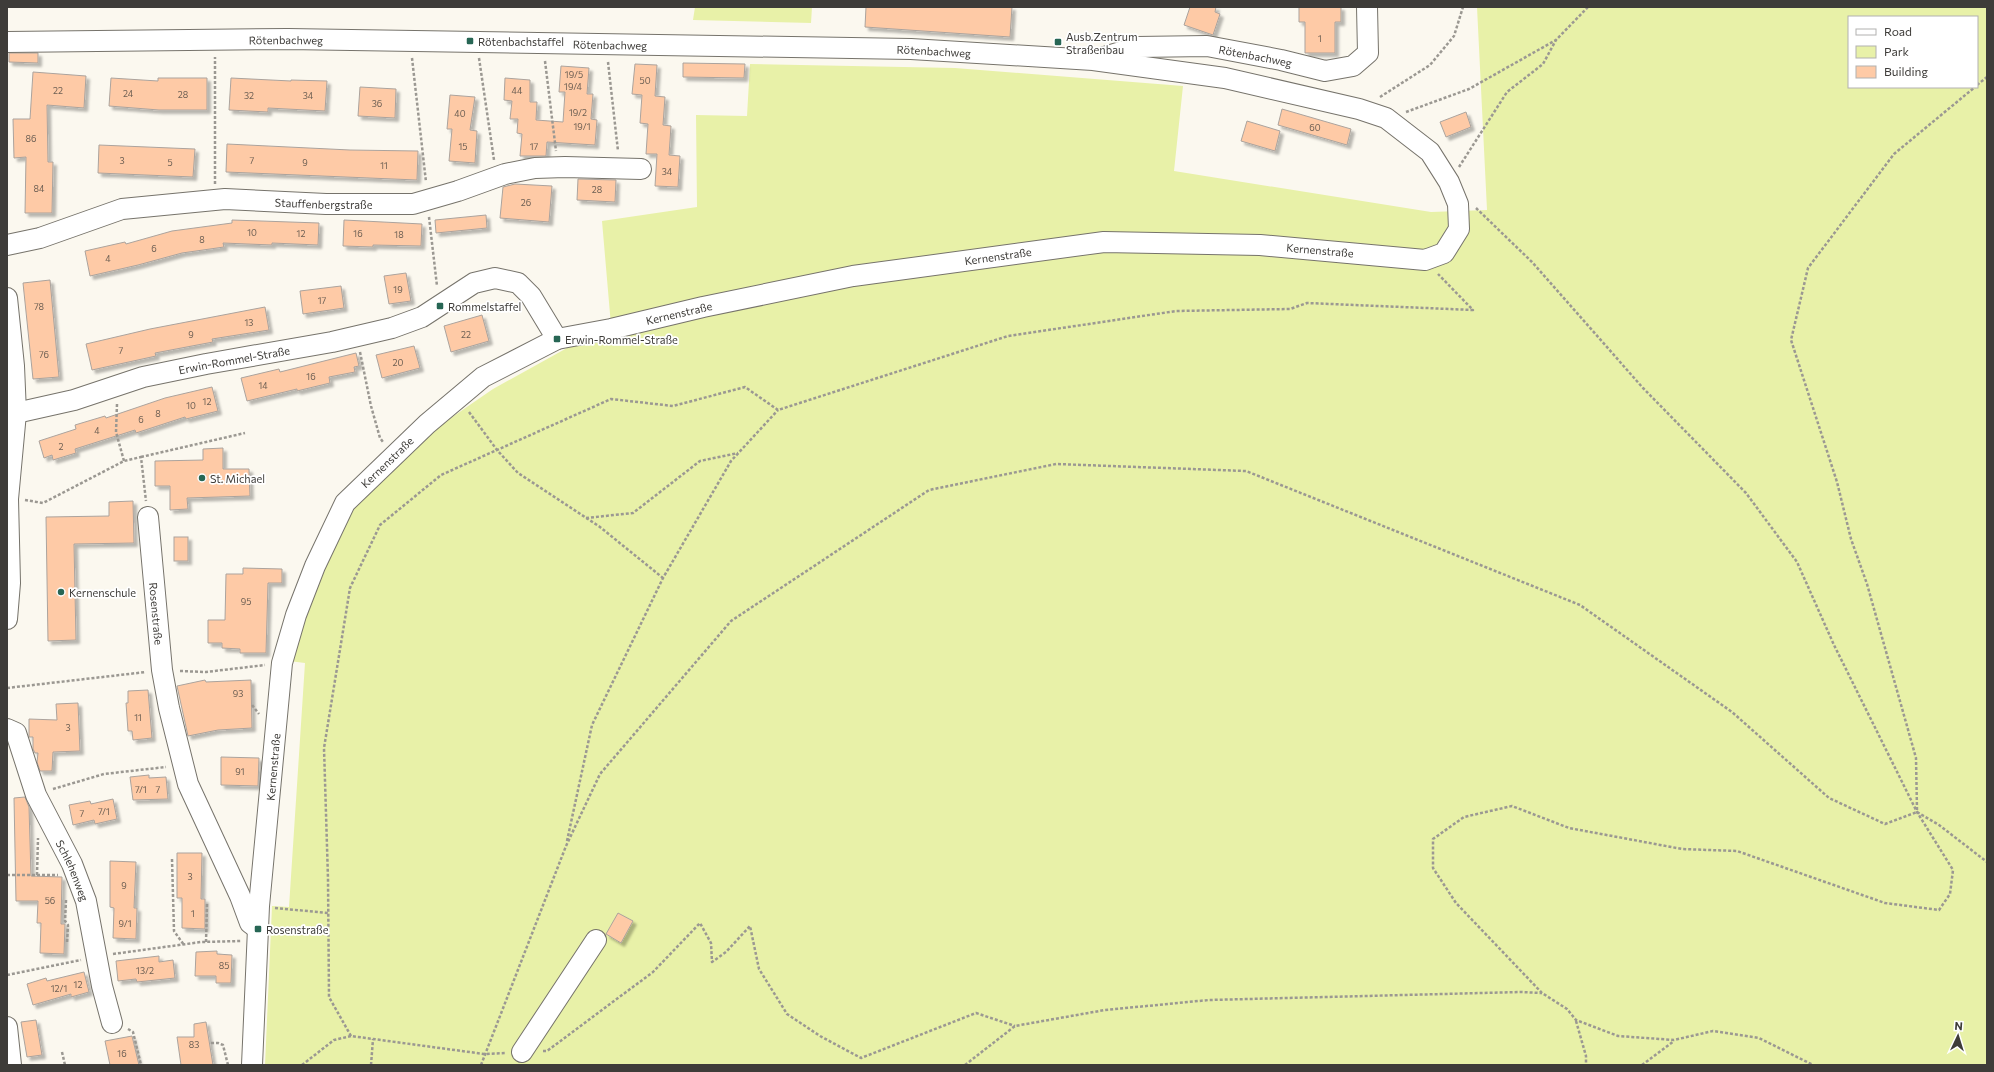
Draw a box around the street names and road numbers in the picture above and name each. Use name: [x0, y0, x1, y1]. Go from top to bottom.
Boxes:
street label: Rötenbachweg: [249, 32, 323, 46]
street label: Rötenbachweg: [573, 37, 647, 51]
street label: Rötenbachweg: [897, 42, 971, 59]
street label: Rötenbachweg: [1218, 42, 1294, 69]
street label: Stauffenbergstraße: [275, 195, 373, 211]
street label: Kernenstraße: [1286, 241, 1354, 259]
street label: Kernenstraße: [964, 245, 1033, 267]
street label: Kernenstraße: [645, 299, 714, 327]
street label: Erwin-Rommel-Straße: [177, 343, 291, 376]
street label: Kernenstraße: [358, 434, 416, 490]
street label: Rosenstraße: [148, 582, 166, 646]
street label: Kernenstraße: [264, 733, 282, 801]
street label: Schlehenweg: [54, 837, 92, 903]

